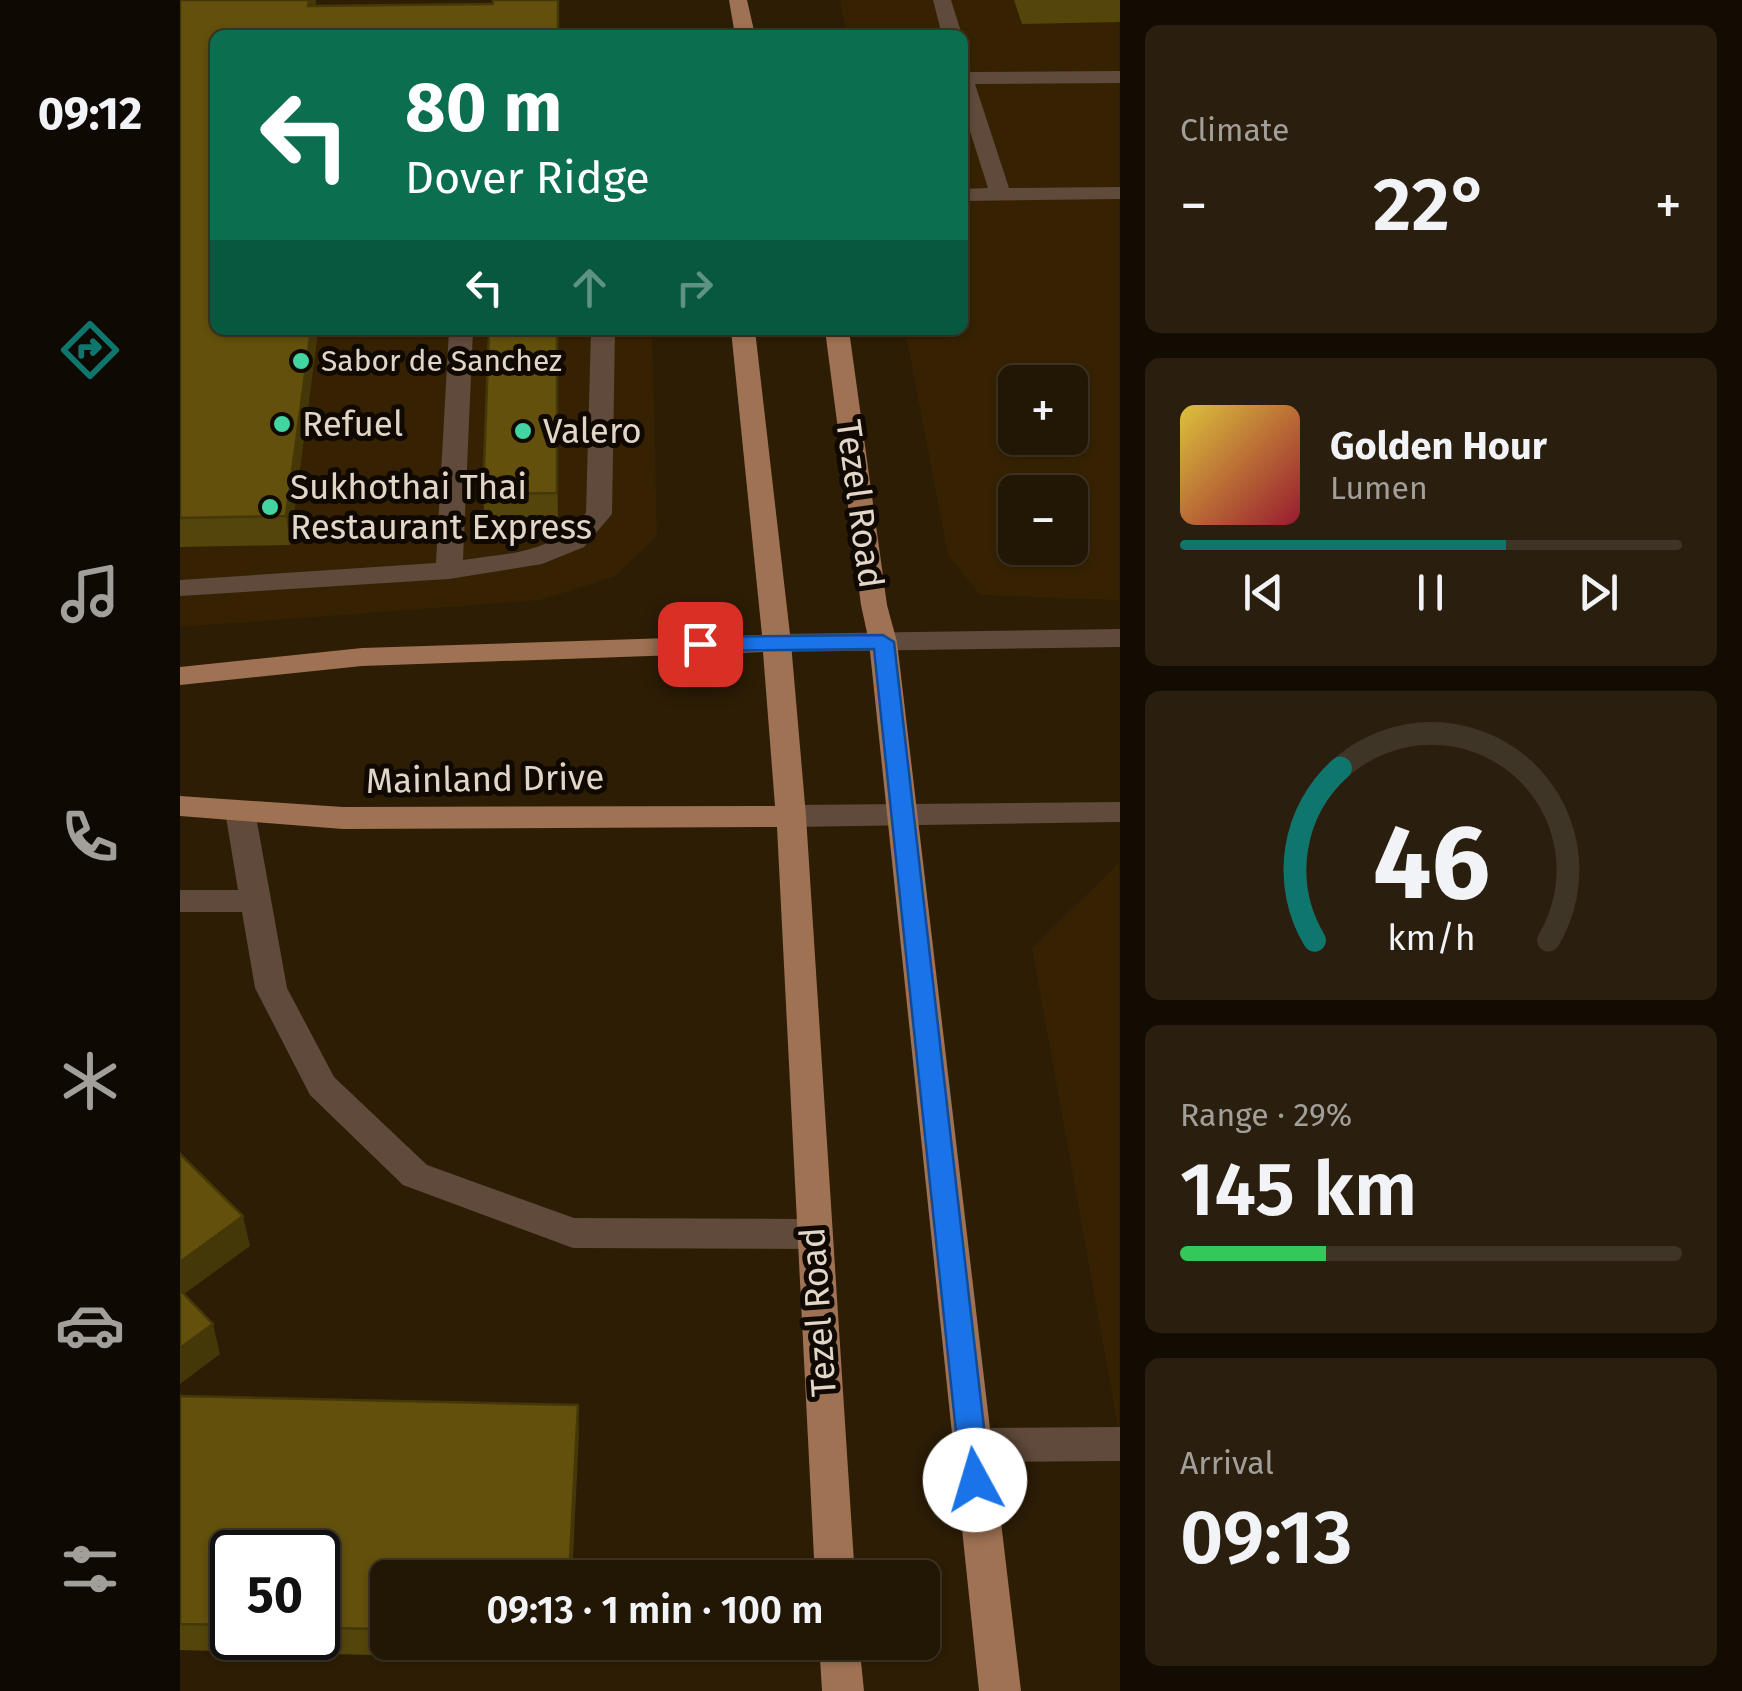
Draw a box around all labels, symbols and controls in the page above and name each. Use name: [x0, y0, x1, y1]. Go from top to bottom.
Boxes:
text: 80 m: [405, 66, 562, 150]
icon: left: [240, 70, 370, 200]
text: 09:12: [38, 87, 142, 141]
text: Climate: [1180, 111, 1289, 149]
text: Dover Ridge: [405, 151, 650, 205]
text: 22°: [1373, 160, 1489, 250]
text: −: [1180, 173, 1208, 239]
text: +: [1655, 173, 1682, 239]
icon: left: [457, 260, 512, 315]
icon: ahead: [562, 260, 617, 315]
icon: right: [667, 260, 722, 315]
icon: directions: [55, 315, 125, 385]
place label: Sabor de Sanchez: [321, 343, 562, 379]
marker: Sabor de Sanchez: [290, 350, 312, 372]
map controls: [998, 365, 1088, 565]
button: +: [998, 365, 1088, 455]
place label: Refuel: [302, 403, 403, 445]
place label: Valero: [543, 410, 642, 452]
marker: Refuel: [271, 413, 293, 435]
street label: Tezel Road: [827, 417, 893, 591]
marker: Valero: [512, 420, 534, 442]
text: Golden Hour: [1330, 423, 1547, 469]
place label: Sukhothai Thai Restaurant Express: [290, 466, 592, 548]
text: Lumen: [1330, 469, 1428, 507]
button: −: [998, 475, 1088, 565]
marker: Sukhothai Thai Restaurant Express: [259, 496, 281, 518]
icon: music: [55, 559, 125, 629]
icon: previous: [1236, 565, 1291, 620]
icon: pause: [1403, 565, 1458, 620]
icon: next: [1571, 565, 1626, 620]
pin: [658, 602, 743, 687]
icon: arrive: [673, 617, 728, 672]
street label: Mainland Drive: [365, 756, 605, 802]
text: 46: [1372, 801, 1490, 926]
icon: phone: [55, 802, 125, 872]
text: km/h: [1387, 917, 1475, 959]
icon: climate: [55, 1046, 125, 1116]
text: Range · 29%: [1180, 1096, 1352, 1134]
text: 145 km: [1180, 1145, 1417, 1235]
street label: Tezel Road: [791, 1226, 845, 1398]
icon: car: [55, 1290, 125, 1360]
position arrow: [923, 1428, 1027, 1532]
text: Arrival: [1180, 1444, 1274, 1482]
text: 09:13: [1180, 1493, 1352, 1583]
speed limit sign: 50: [210, 1530, 340, 1660]
icon: filters: [55, 1534, 125, 1604]
text: 09:13 · 1 min · 100 m: [487, 1587, 824, 1633]

